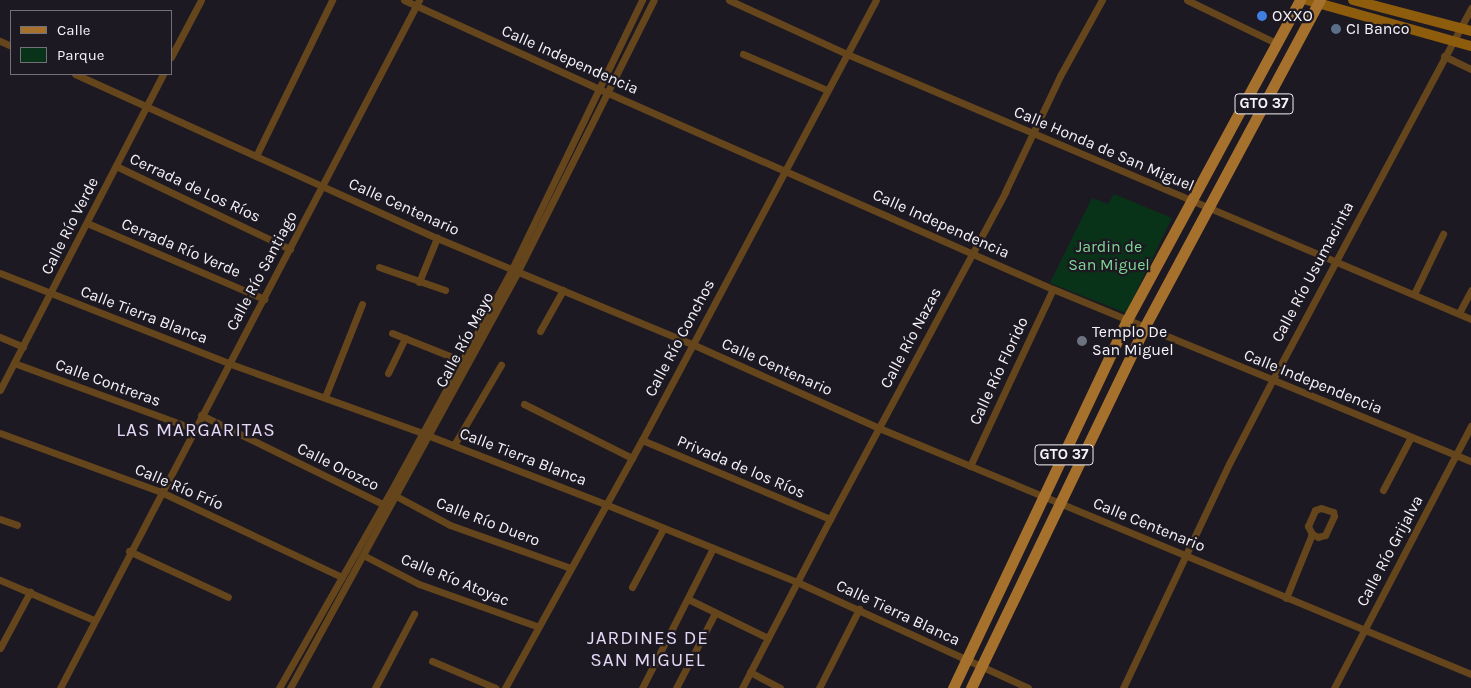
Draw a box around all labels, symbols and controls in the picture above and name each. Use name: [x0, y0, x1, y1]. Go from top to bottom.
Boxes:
place label: OXXO: [1272, 6, 1313, 26]
legend: [10, 10, 172, 75]
marker: OXXO: [1256, 10, 1268, 22]
place label: CI Banco: [1346, 19, 1409, 39]
text: Calle: [57, 21, 91, 39]
street label: Calle Independencia: [499, 21, 641, 99]
marker: CI Banco: [1330, 23, 1342, 35]
text: Parque: [57, 46, 105, 64]
road number: GTO 37: [1234, 92, 1294, 116]
street label: Calle Honda de San Miguel: [1011, 102, 1197, 196]
street label: Cerrada de Los Ríos: [127, 149, 263, 227]
street label: Calle Río Verde: [37, 174, 103, 278]
street label: Calle Centenario: [346, 174, 462, 240]
street label: Calle Independencia: [870, 185, 1012, 263]
street label: Calle Río Usumacinta: [1268, 198, 1358, 346]
street label: Calle Río Santiago: [222, 208, 302, 334]
street label: Cerrada Río Verde: [118, 214, 244, 282]
park label: Jardin de San Miguel: [1068, 237, 1150, 275]
street label: Calle Río Conchos: [641, 276, 719, 400]
street label: Calle Tierra Blanca: [78, 282, 210, 348]
street label: Calle Río Nazas: [876, 284, 946, 392]
street label: Calle Río Mayo: [432, 289, 498, 391]
street label: Calle Río Florido: [966, 314, 1032, 428]
place label: Templo De San Miguel: [1092, 322, 1174, 360]
street label: Calle Centenario: [719, 334, 835, 400]
marker: Templo De San Miguel: [1076, 335, 1088, 347]
street label: Calle Independencia: [1241, 345, 1385, 419]
street label: Calle Contreras: [53, 355, 163, 411]
district label: LAS MARGARITAS: [114, 420, 278, 442]
street label: Calle Tierra Blanca: [457, 424, 589, 490]
street label: Privada de los Ríos: [674, 431, 808, 503]
street label: Calle Orozco: [294, 439, 382, 495]
road number: GTO 37: [1034, 442, 1094, 468]
street label: Calle Río Frío: [132, 460, 226, 514]
street label: Calle Río Grijalva: [1353, 492, 1427, 610]
street label: Calle Río Duero: [433, 493, 543, 551]
street label: Calle Centenario: [1090, 494, 1208, 556]
street label: Calle Río Atoyac: [398, 550, 512, 610]
street label: Calle Tierra Blanca: [833, 576, 963, 650]
district label: JARDINES DE SAN MIGUEL: [586, 628, 710, 672]

